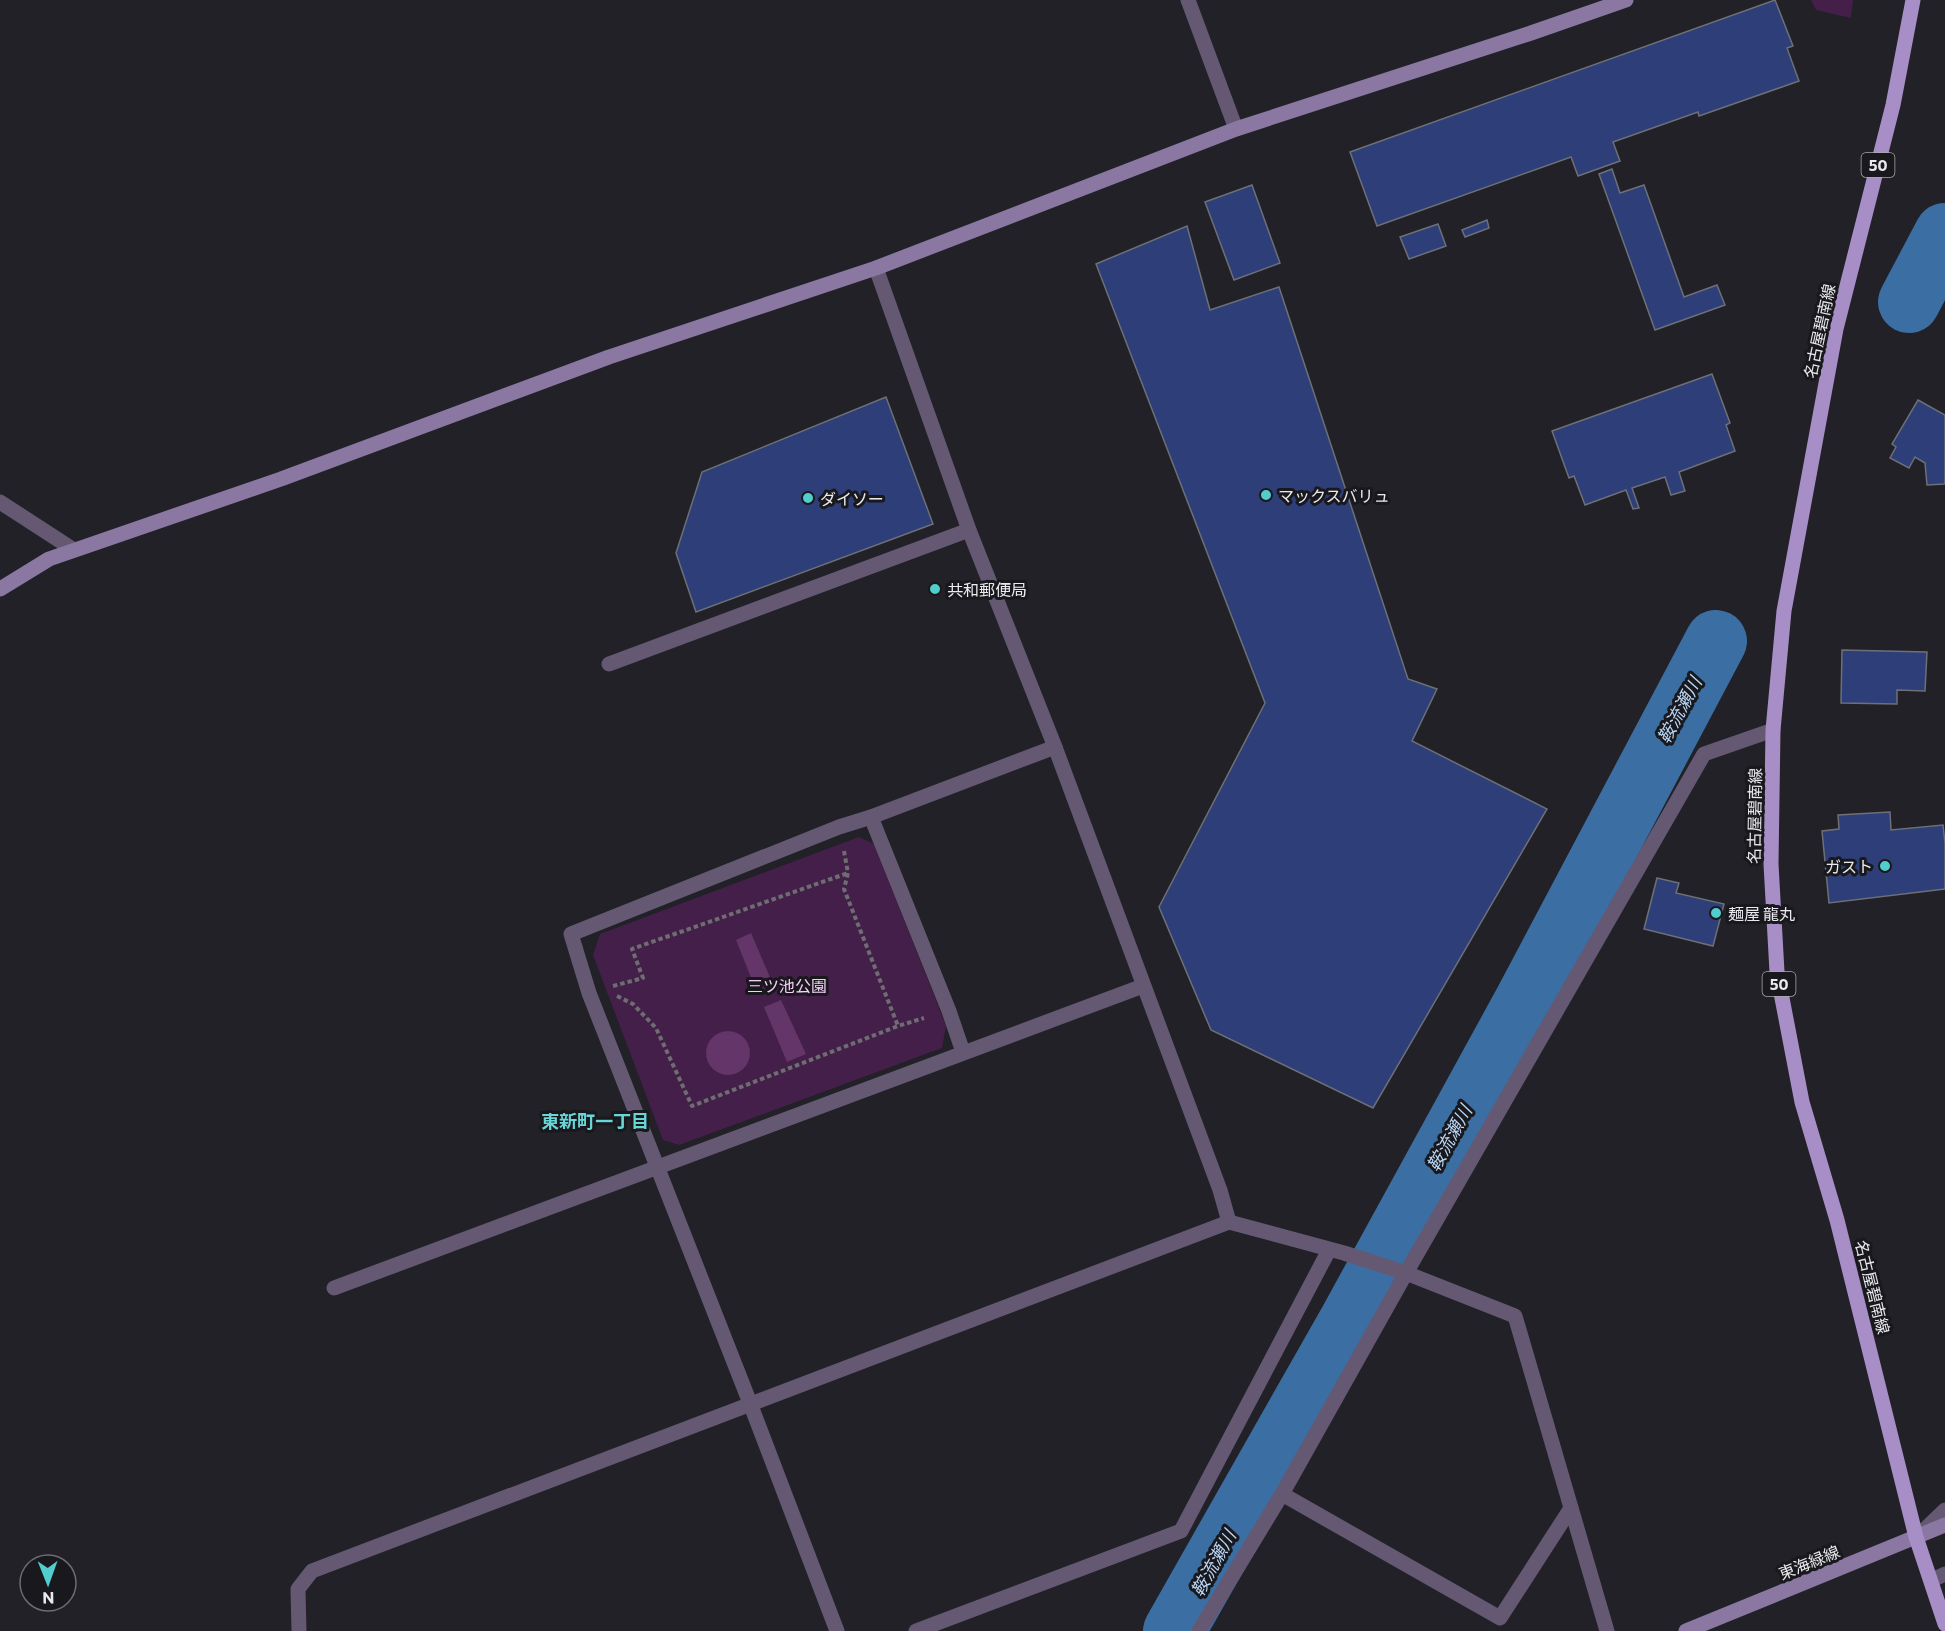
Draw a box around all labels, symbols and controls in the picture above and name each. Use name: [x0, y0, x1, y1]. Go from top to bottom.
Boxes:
road number: 50: [1862, 153, 1894, 177]
street label: 名古屋碧南線: [1800, 282, 1838, 380]
place label: マックスバリュ: [1278, 486, 1390, 505]
marker: マックスバリュ: [1259, 488, 1273, 502]
place label: ダイソー: [820, 489, 884, 508]
marker: ダイソー: [801, 491, 815, 505]
place label: 共和郵便局: [947, 580, 1027, 599]
marker: 共和郵便局: [928, 582, 942, 596]
water label: 鞍流瀬川: [1652, 671, 1707, 747]
street label: 名古屋碧南線: [1744, 768, 1764, 864]
place label: ガスト: [1825, 857, 1873, 876]
marker: ガスト: [1878, 859, 1892, 873]
place label: 麺屋 龍丸: [1728, 904, 1795, 923]
marker: 麺屋 龍丸: [1709, 906, 1723, 920]
road number: 50: [1762, 972, 1796, 996]
park label: 三ツ池公園: [747, 976, 827, 995]
water label: 鞍流瀬川: [1422, 1099, 1477, 1175]
district label: 東新町一丁目: [541, 1110, 649, 1132]
street label: 名古屋碧南線: [1852, 1238, 1894, 1336]
water label: 鞍流瀬川: [1186, 1524, 1241, 1600]
street label: 東海緑線: [1776, 1541, 1842, 1583]
north arrow: [18, 1553, 78, 1613]
text: N: [42, 1589, 54, 1608]

